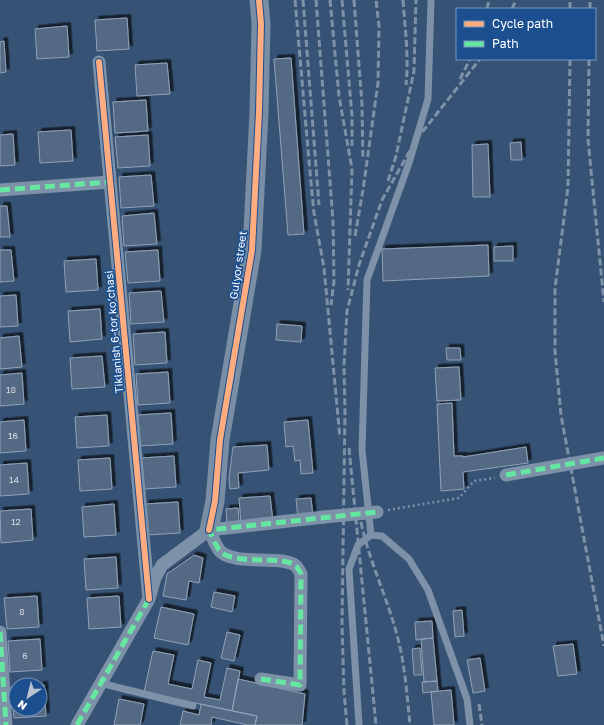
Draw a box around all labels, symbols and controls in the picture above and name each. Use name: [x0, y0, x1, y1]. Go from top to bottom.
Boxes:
legend: [456, 8, 596, 60]
text: Cycle path: [492, 16, 553, 31]
text: Path: [492, 36, 519, 51]
street label: Gulyor street: [226, 230, 249, 300]
street label: Tiklanish 6-tor ko‘chasi: [102, 270, 125, 394]
house number: 18: [6, 384, 16, 395]
house number: 16: [8, 430, 18, 441]
house number: 14: [9, 474, 19, 485]
house number: 12: [11, 516, 21, 527]
house number: 8: [19, 606, 25, 617]
house number: 6: [22, 650, 28, 661]
north arrow: [8, 677, 48, 717]
text: N: [15, 698, 29, 713]

